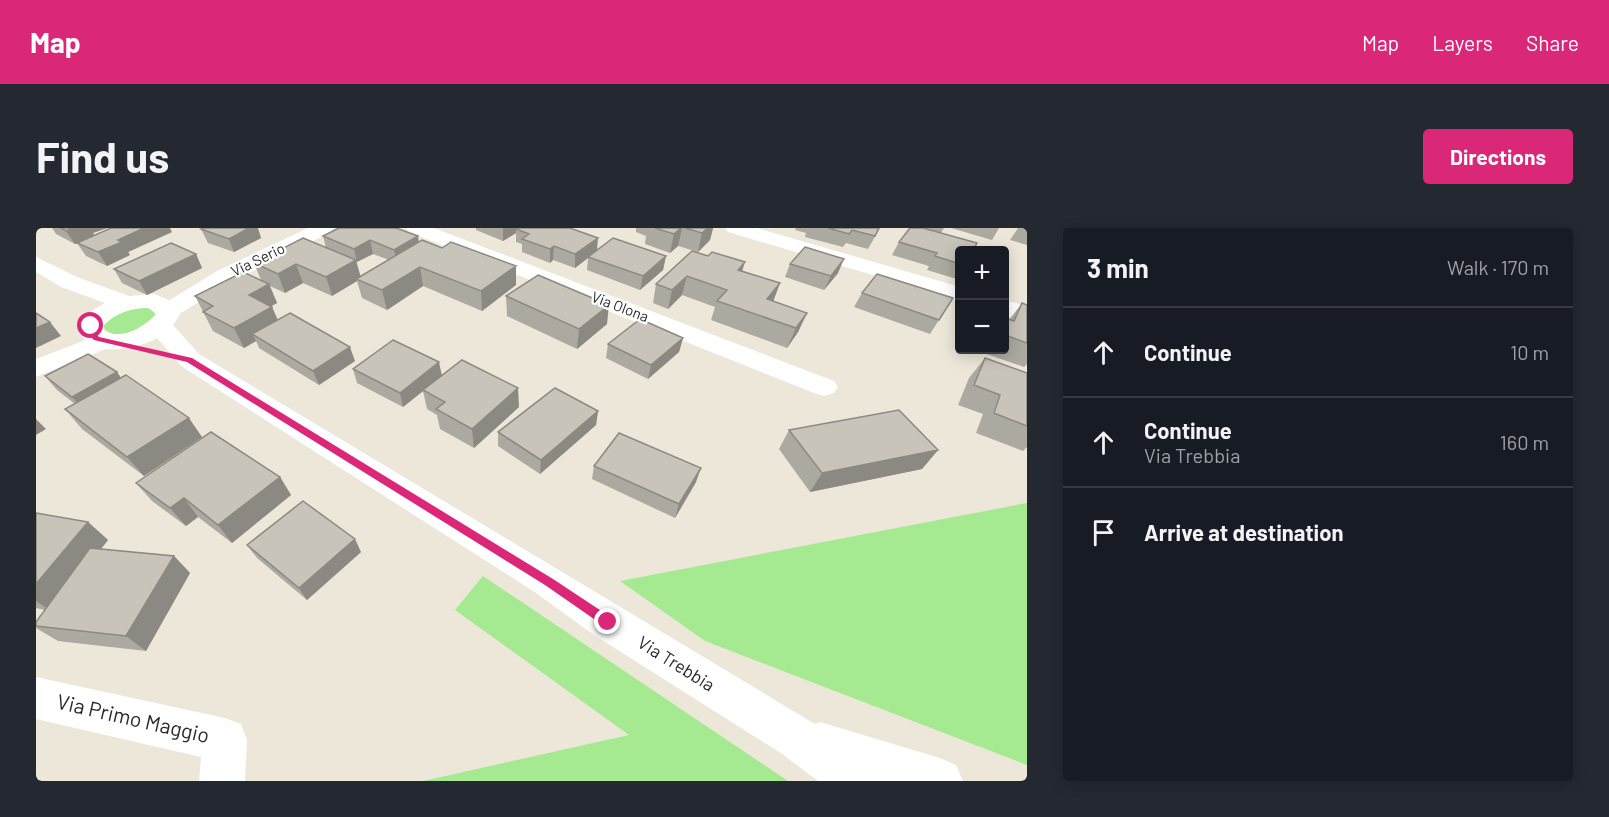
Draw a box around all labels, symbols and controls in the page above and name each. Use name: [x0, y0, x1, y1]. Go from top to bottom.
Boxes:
text: Map: [30, 25, 81, 59]
text: Map: [1362, 30, 1399, 55]
text: Layers: [1432, 30, 1493, 55]
text: Share: [1526, 30, 1579, 55]
button: Directions: [1423, 129, 1573, 184]
text: Find us: [36, 131, 169, 181]
street label: Via Serio: [228, 238, 287, 280]
map controls: [955, 246, 1009, 354]
button: +: [955, 246, 1009, 300]
text: 3 min: [1087, 252, 1149, 283]
text: Walk · 170 m: [1447, 255, 1549, 279]
street label: Via Olona: [589, 287, 652, 325]
button: −: [955, 300, 1009, 354]
route start: [77, 312, 103, 338]
icon: ahead: [1087, 336, 1120, 369]
text: Continue: [1144, 339, 1232, 365]
text: 10 m: [1510, 340, 1549, 364]
text: Continue: [1144, 417, 1232, 443]
icon: ahead: [1087, 426, 1120, 459]
text: 160 m: [1500, 430, 1549, 454]
text: Via Trebbia: [1144, 443, 1240, 467]
icon: arrive: [1087, 516, 1120, 549]
text: Arrive at destination: [1144, 519, 1343, 545]
route end: [594, 608, 620, 634]
street label: Via Trebbia: [634, 631, 719, 695]
street label: Via Primo Maggio: [55, 688, 212, 747]

